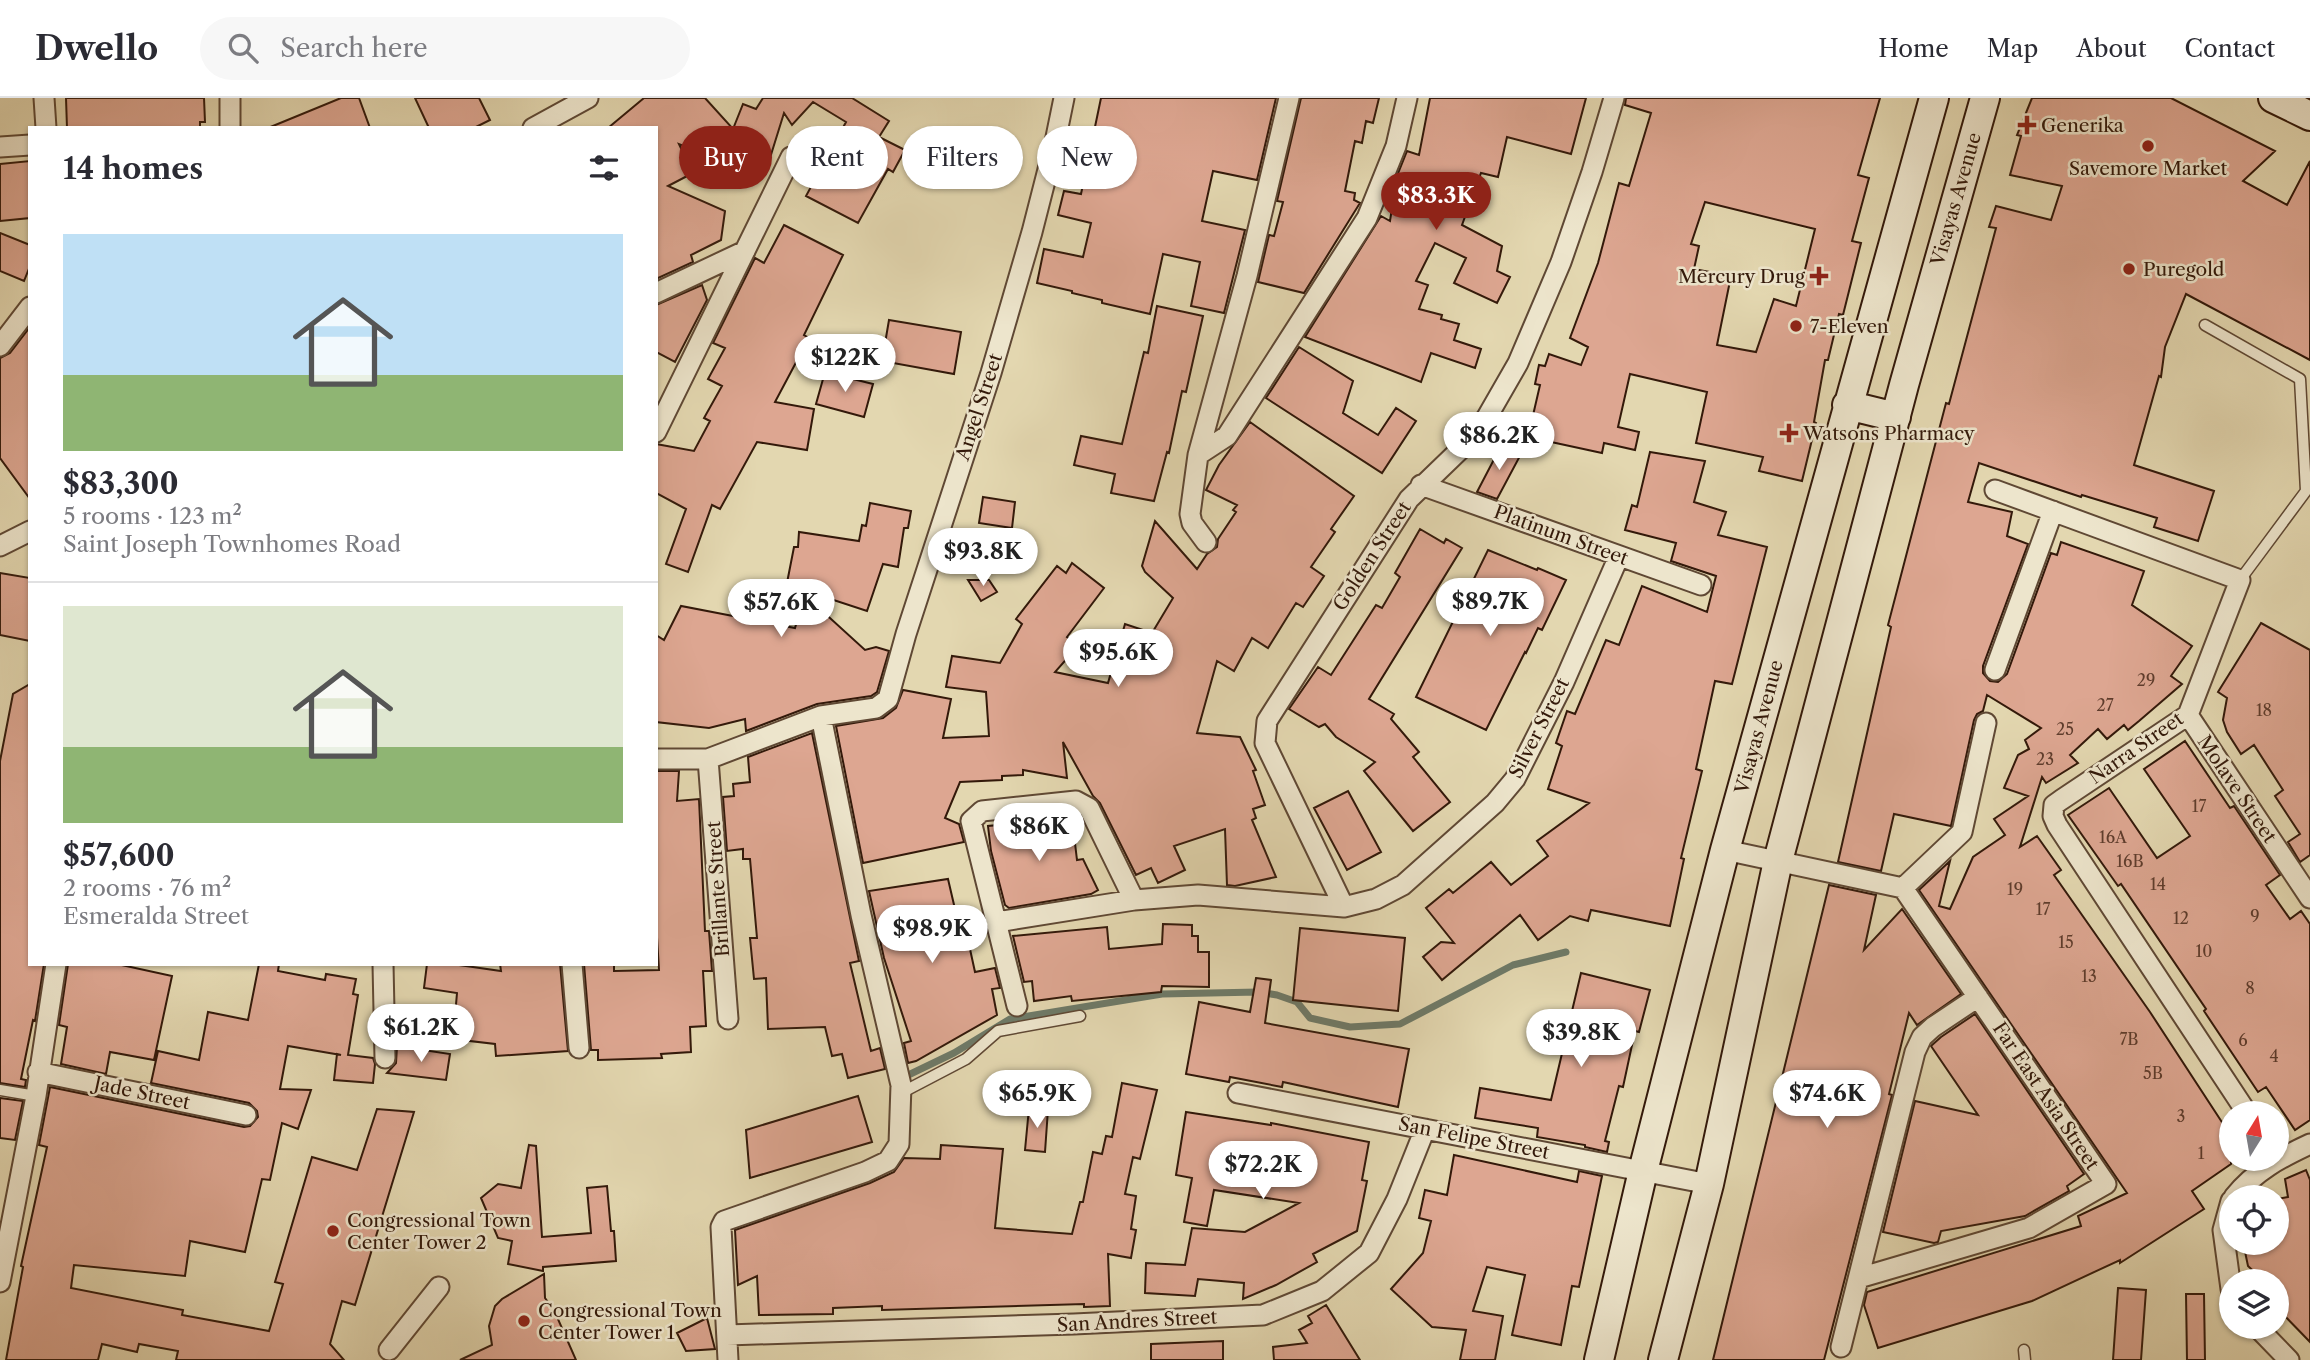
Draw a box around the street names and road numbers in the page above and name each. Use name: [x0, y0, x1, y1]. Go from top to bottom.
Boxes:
street label: Visayas Avenue: [1926, 130, 1986, 269]
street label: Angel Street: [951, 350, 1007, 464]
street label: Golden Street: [1328, 497, 1416, 615]
street label: Platinum Street: [1491, 500, 1631, 570]
street label: Visayas Avenue: [1730, 658, 1788, 797]
street label: Silver Street: [1504, 674, 1574, 782]
street label: Narra Street: [2084, 707, 2188, 789]
street label: Molave Street: [2193, 731, 2282, 847]
street label: Brillante Street: [702, 820, 734, 958]
street label: Far East Asia Street: [1988, 1018, 2104, 1175]
street label: Jade Street: [89, 1071, 192, 1114]
street label: San Felipe Street: [1397, 1112, 1552, 1164]
street label: San Andres Street: [1056, 1305, 1218, 1337]

